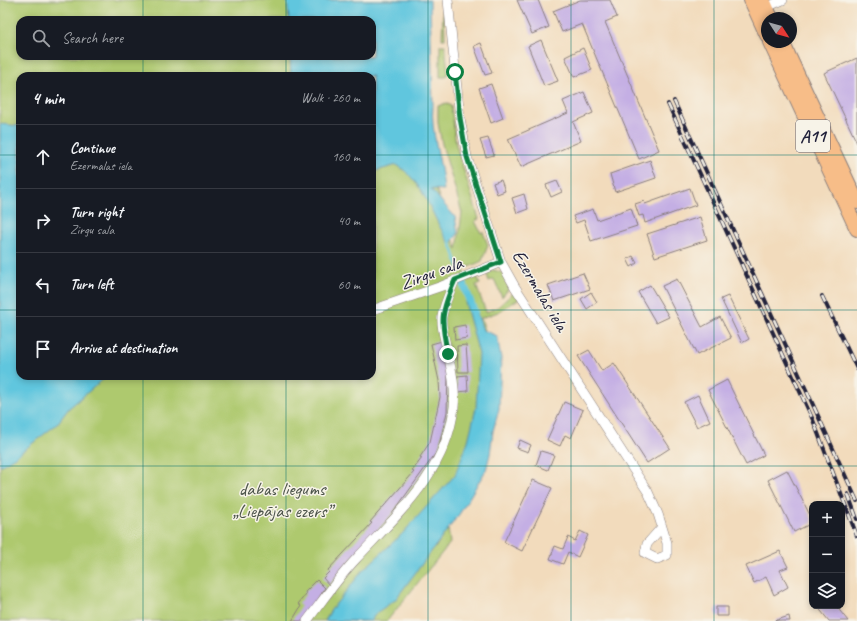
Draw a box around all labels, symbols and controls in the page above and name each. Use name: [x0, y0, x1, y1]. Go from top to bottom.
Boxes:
north arrow: [761, 12, 797, 48]
search box: [16, 16, 376, 60]
icon: search: [30, 27, 52, 49]
text: Search here: [62, 29, 123, 48]
route start: [446, 63, 464, 81]
text: 4 min: [32, 88, 65, 109]
text: Walk · 260 m: [301, 90, 360, 106]
road number: A11: [796, 120, 830, 152]
text: Continue: [70, 139, 115, 158]
icon: ahead: [32, 146, 54, 168]
text: 160 m: [332, 149, 360, 165]
text: Ezermalas iela: [70, 158, 132, 174]
text: Turn right: [70, 203, 123, 222]
icon: right: [32, 210, 54, 232]
text: 40 m: [338, 213, 360, 229]
text: Zirgu sala: [70, 222, 114, 238]
street label: Ezermalas iela: [507, 246, 575, 337]
street label: Zirgu sala: [397, 250, 467, 295]
icon: left: [32, 274, 54, 296]
text: Turn left: [70, 275, 113, 294]
text: 60 m: [338, 277, 360, 293]
icon: arrive: [32, 338, 54, 360]
text: Arrive at destination: [70, 339, 177, 358]
route end: [439, 345, 457, 363]
park label: dabas liegums „Liepājas ezers”: [233, 477, 335, 523]
map controls: [809, 501, 845, 609]
button: +: [809, 501, 845, 537]
button: −: [809, 537, 845, 573]
button: layers: [809, 573, 845, 609]

